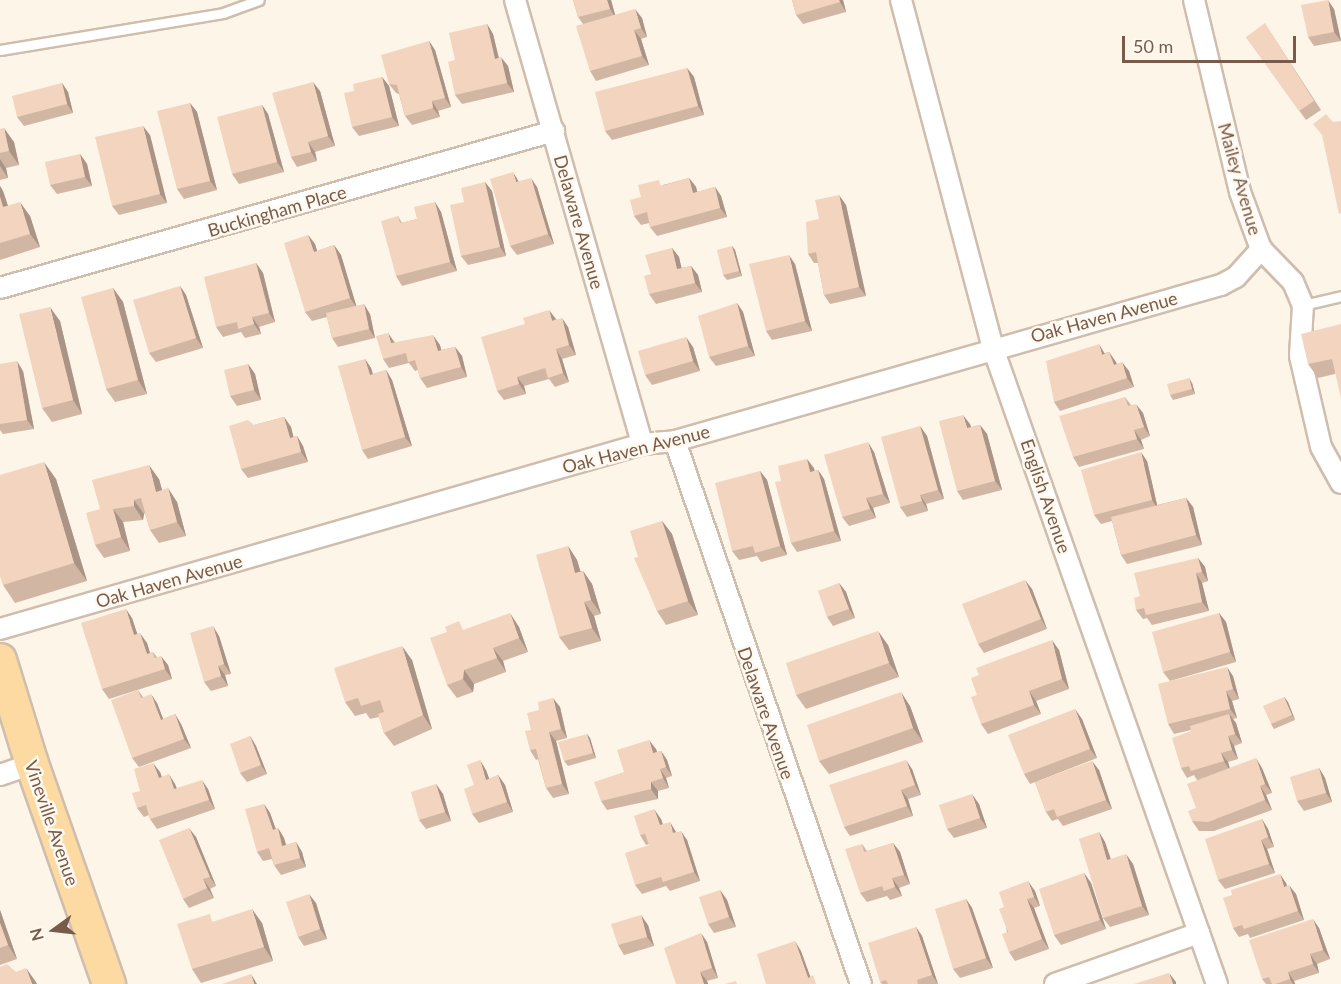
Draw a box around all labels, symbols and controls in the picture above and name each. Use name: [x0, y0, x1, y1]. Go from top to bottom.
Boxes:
scale bar: [1125, 24, 1299, 62]
text: 50 m: [1133, 35, 1173, 57]
street label: Mailey Avenue: [1214, 120, 1266, 238]
street label: Delaware Avenue: [549, 152, 609, 292]
street label: Buckingham Place: [205, 181, 349, 241]
street label: Oak Haven Avenue: [1028, 287, 1180, 347]
street label: Oak Haven Avenue: [560, 420, 712, 478]
street label: English Avenue: [1016, 436, 1076, 556]
street label: Oak Haven Avenue: [93, 550, 245, 612]
street label: Delaware Avenue: [733, 644, 799, 782]
street label: Vineville Avenue: [20, 757, 84, 889]
north arrow: [24, 900, 84, 960]
text: N: [25, 926, 47, 943]

